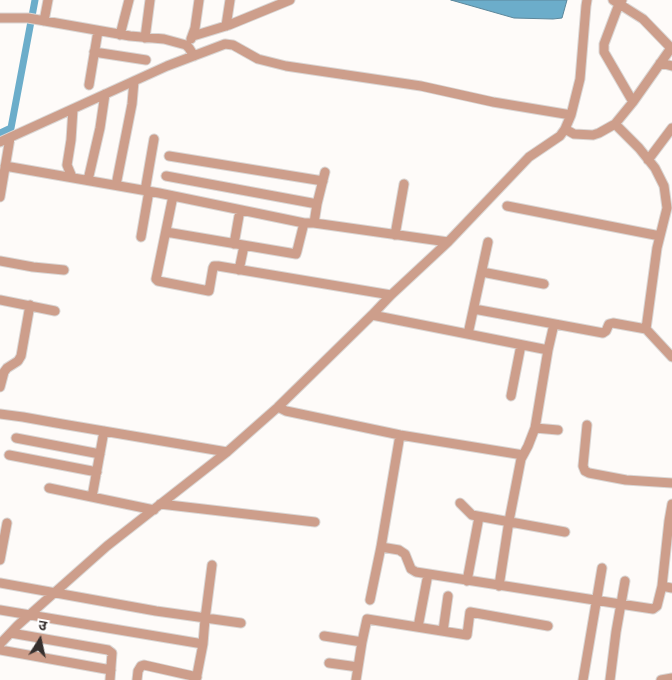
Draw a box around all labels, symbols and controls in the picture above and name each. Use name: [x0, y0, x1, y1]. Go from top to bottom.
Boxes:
north arrow: [15, 615, 65, 665]
text: उ: [37, 616, 48, 635]

